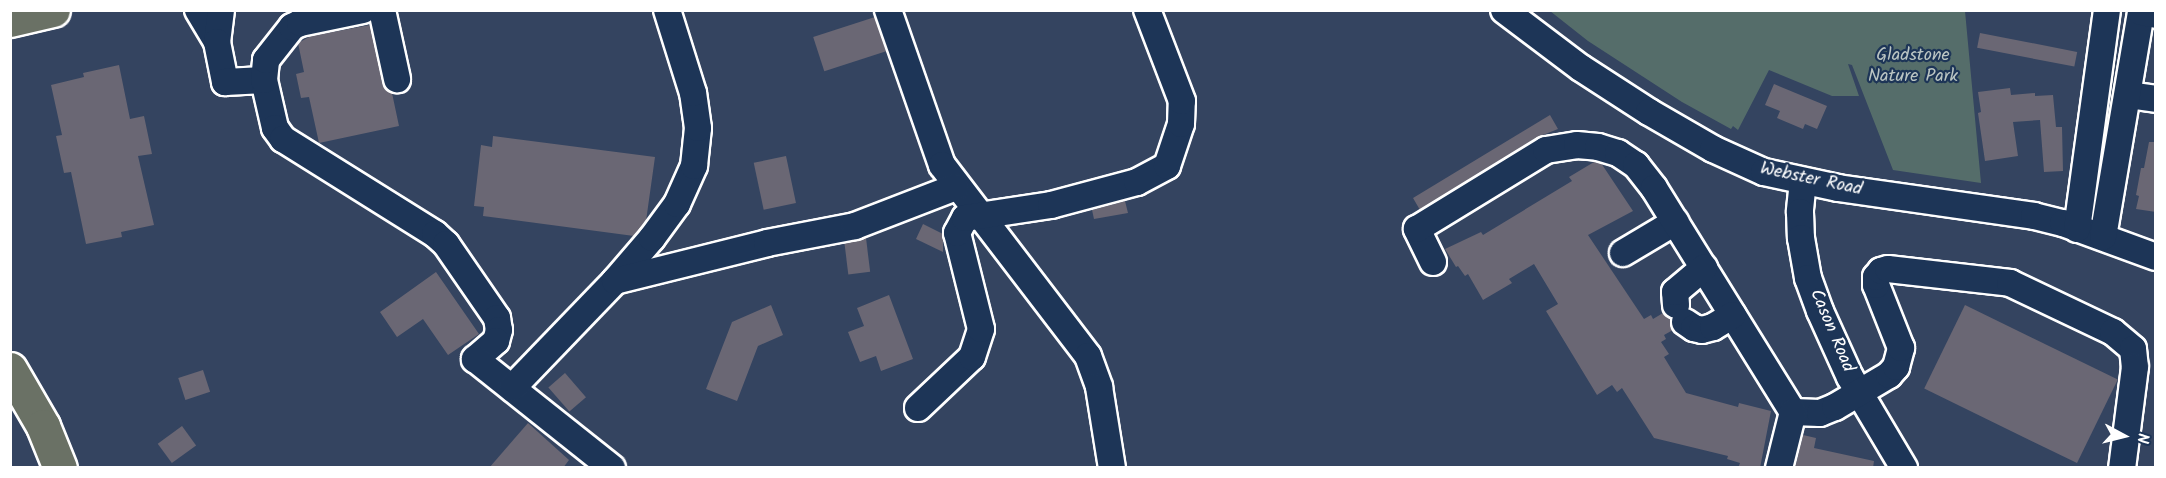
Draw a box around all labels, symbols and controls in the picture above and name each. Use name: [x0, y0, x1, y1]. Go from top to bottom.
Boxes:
park label: Gladstone Nature Park: [1868, 46, 1958, 88]
street label: Webster Road: [1758, 159, 1864, 201]
street label: Cason Road: [1804, 286, 1858, 376]
north arrow: [2094, 406, 2154, 466]
text: N: [2129, 432, 2155, 445]

